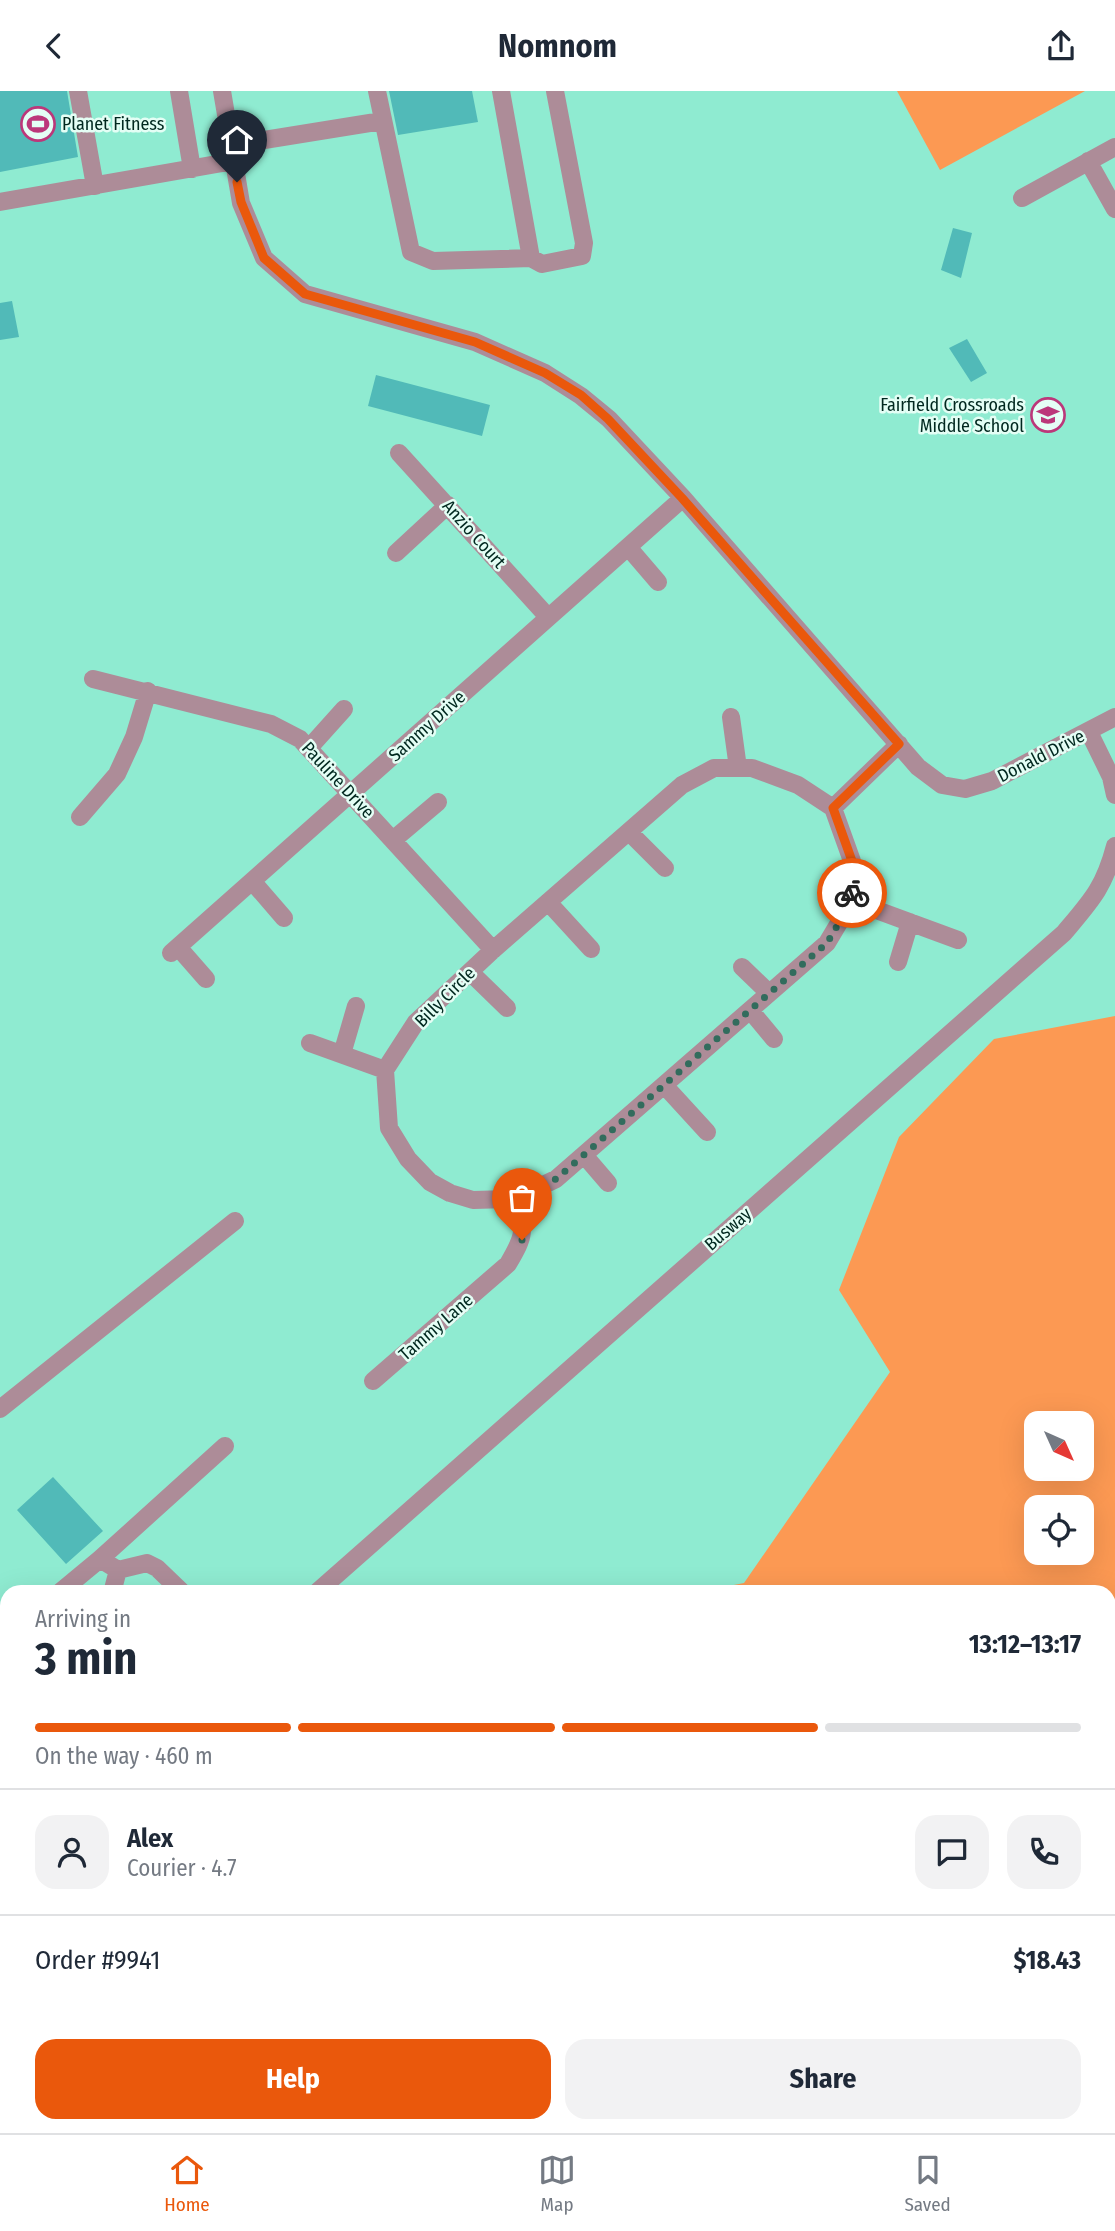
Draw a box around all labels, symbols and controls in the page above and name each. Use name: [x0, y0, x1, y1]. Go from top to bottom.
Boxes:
icon: back: [35, 27, 73, 65]
text: Nomnom: [498, 27, 617, 65]
icon: share: [1042, 27, 1080, 65]
sports icon: Planet Fitness: [19, 105, 57, 143]
pin: [207, 110, 267, 182]
place label: Planet Fitness: [62, 113, 165, 135]
icon: home: [218, 121, 256, 159]
place label: Fairfield Crossroads Middle School: [880, 394, 1024, 437]
school or university icon: Fairfield Crossroads Middle School: [1029, 396, 1067, 434]
street label: Anzio Court: [438, 495, 510, 573]
street label: Sammy Drive: [384, 686, 470, 766]
street label: Donald Drive: [994, 725, 1088, 787]
street label: Pauline Drive: [297, 737, 379, 823]
courier: [817, 858, 887, 928]
icon: bike: [833, 874, 871, 912]
street label: Billy Circle: [410, 962, 480, 1032]
pin: [492, 1168, 552, 1240]
icon: bag: [503, 1179, 541, 1217]
street label: Busway: [700, 1203, 756, 1255]
street label: Tammy Lane: [394, 1289, 478, 1365]
north arrow: [1024, 1411, 1094, 1481]
map controls: [1024, 1411, 1094, 1565]
button: locate: [1024, 1495, 1094, 1565]
text: Arriving in: [35, 1605, 131, 1633]
text: 13:12–13:17: [969, 1629, 1081, 1660]
text: 3 min: [35, 1631, 137, 1686]
text: On the way · 460 m: [35, 1742, 213, 1770]
button: person: [35, 1815, 109, 1889]
button: chat: [915, 1815, 989, 1889]
button: phone: [1007, 1815, 1081, 1889]
text: Alex: [127, 1823, 173, 1854]
text: Courier · 4.7: [127, 1854, 237, 1882]
text: Order #9941: [35, 1945, 160, 1976]
text: $18.43: [1014, 1945, 1081, 1976]
button: Help: [35, 2039, 551, 2119]
button: Share: [565, 2039, 1081, 2119]
tab: Home: [164, 2151, 210, 2216]
tab: Map: [538, 2151, 576, 2216]
tab: Saved: [904, 2151, 951, 2216]

